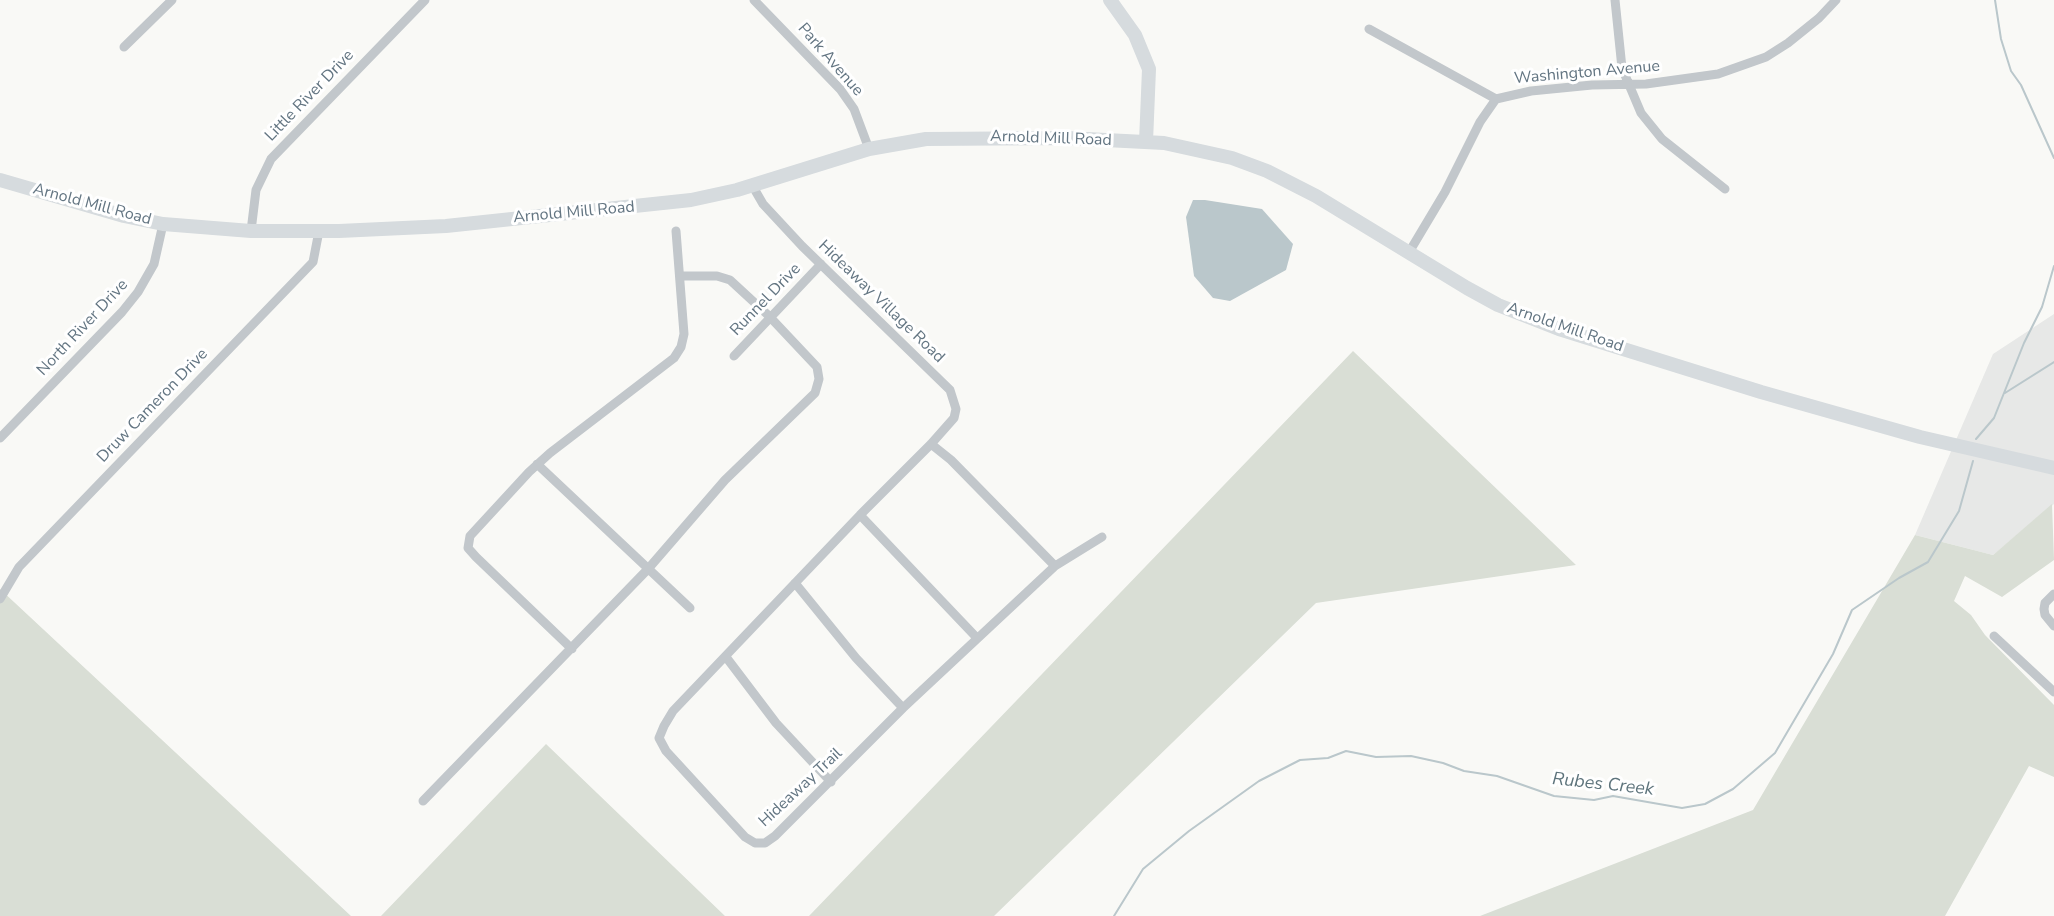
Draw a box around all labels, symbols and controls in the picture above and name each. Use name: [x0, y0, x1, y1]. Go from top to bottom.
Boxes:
street label: Park Avenue: [793, 20, 867, 100]
street label: Little River Drive: [262, 46, 358, 146]
street label: Washington Avenue: [1513, 57, 1661, 89]
street label: Arnold Mill Road: [990, 127, 1112, 151]
street label: Arnold Mill Road: [31, 180, 153, 230]
street label: Arnold Mill Road: [513, 198, 635, 228]
street label: Hideaway Village Road: [814, 237, 948, 367]
street label: Runnel Drive: [727, 260, 805, 340]
street label: North River Drive: [34, 276, 132, 380]
street label: Arnold Mill Road: [1504, 299, 1626, 357]
street label: Druw Cameron Drive: [94, 345, 212, 467]
street label: Hideaway Trail: [755, 744, 847, 832]
water label: Rubes Creek: [1551, 769, 1655, 801]

